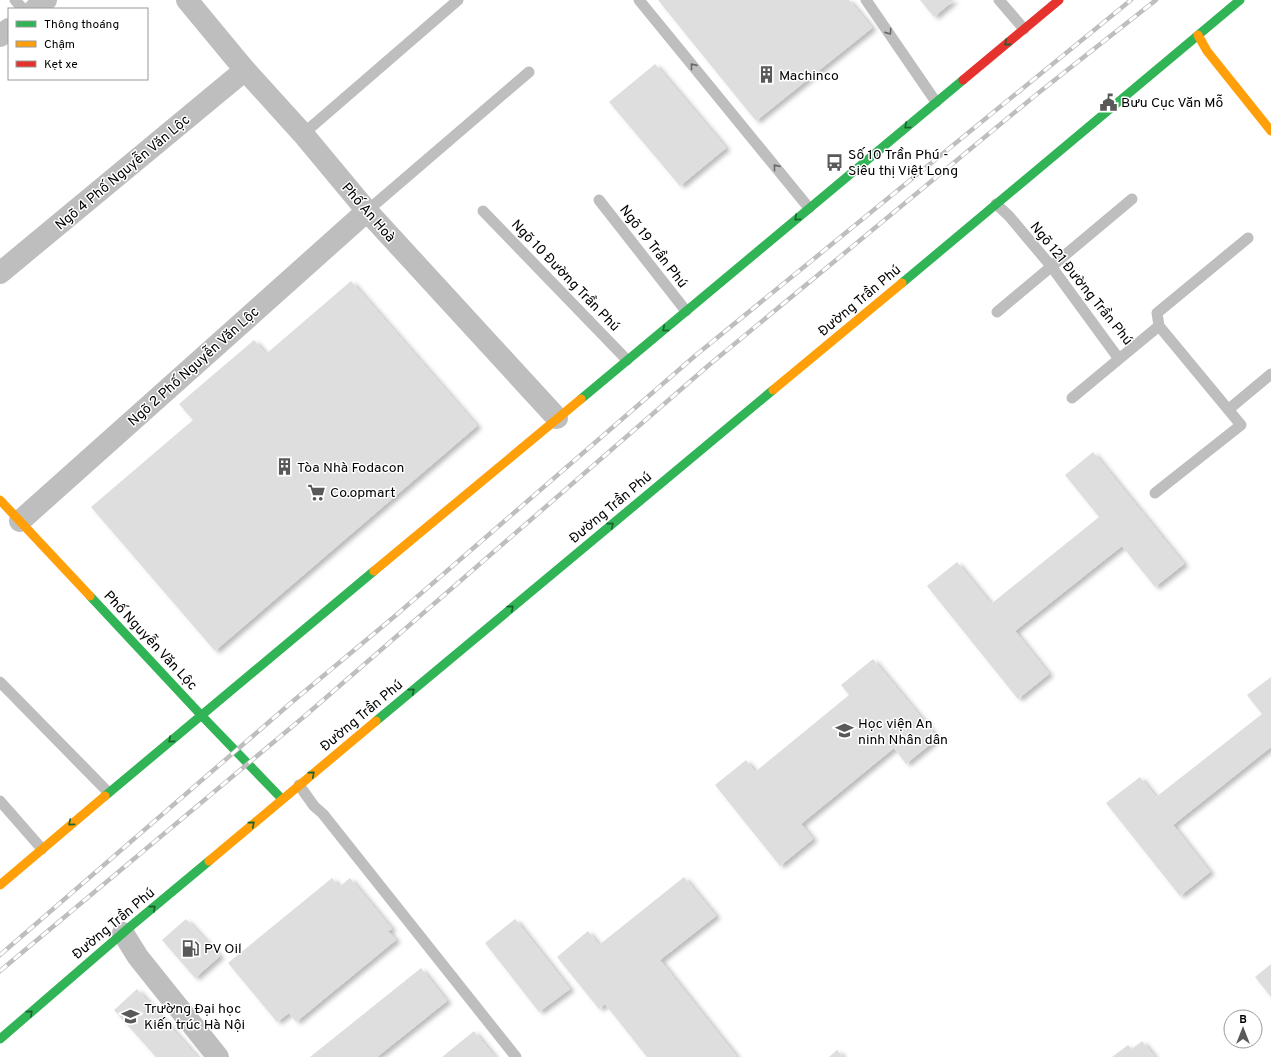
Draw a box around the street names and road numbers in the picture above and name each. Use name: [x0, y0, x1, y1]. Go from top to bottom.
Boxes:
street label: Ngõ 4 Phố Nguyễn Văn Lộc: [52, 111, 194, 234]
street label: Phố An Hoà: [337, 180, 398, 246]
street label: Ngõ 19 Trần Phú: [615, 202, 690, 292]
street label: Ngõ 10 Đường Trần Phú: [507, 217, 623, 336]
street label: Ngõ 121 Đường Trần Phú: [1026, 219, 1136, 349]
street label: Đường Trần Phú: [815, 262, 905, 341]
street label: Ngõ 2 Phố Nguyễn Văn Lộc: [124, 303, 263, 430]
street label: Đường Trần Phú: [566, 469, 656, 548]
street label: Phố Nguyễn Văn Lộc: [100, 587, 201, 694]
street label: Đường Trần Phú: [317, 677, 407, 756]
street label: Đường Trần Phú: [69, 885, 159, 964]

